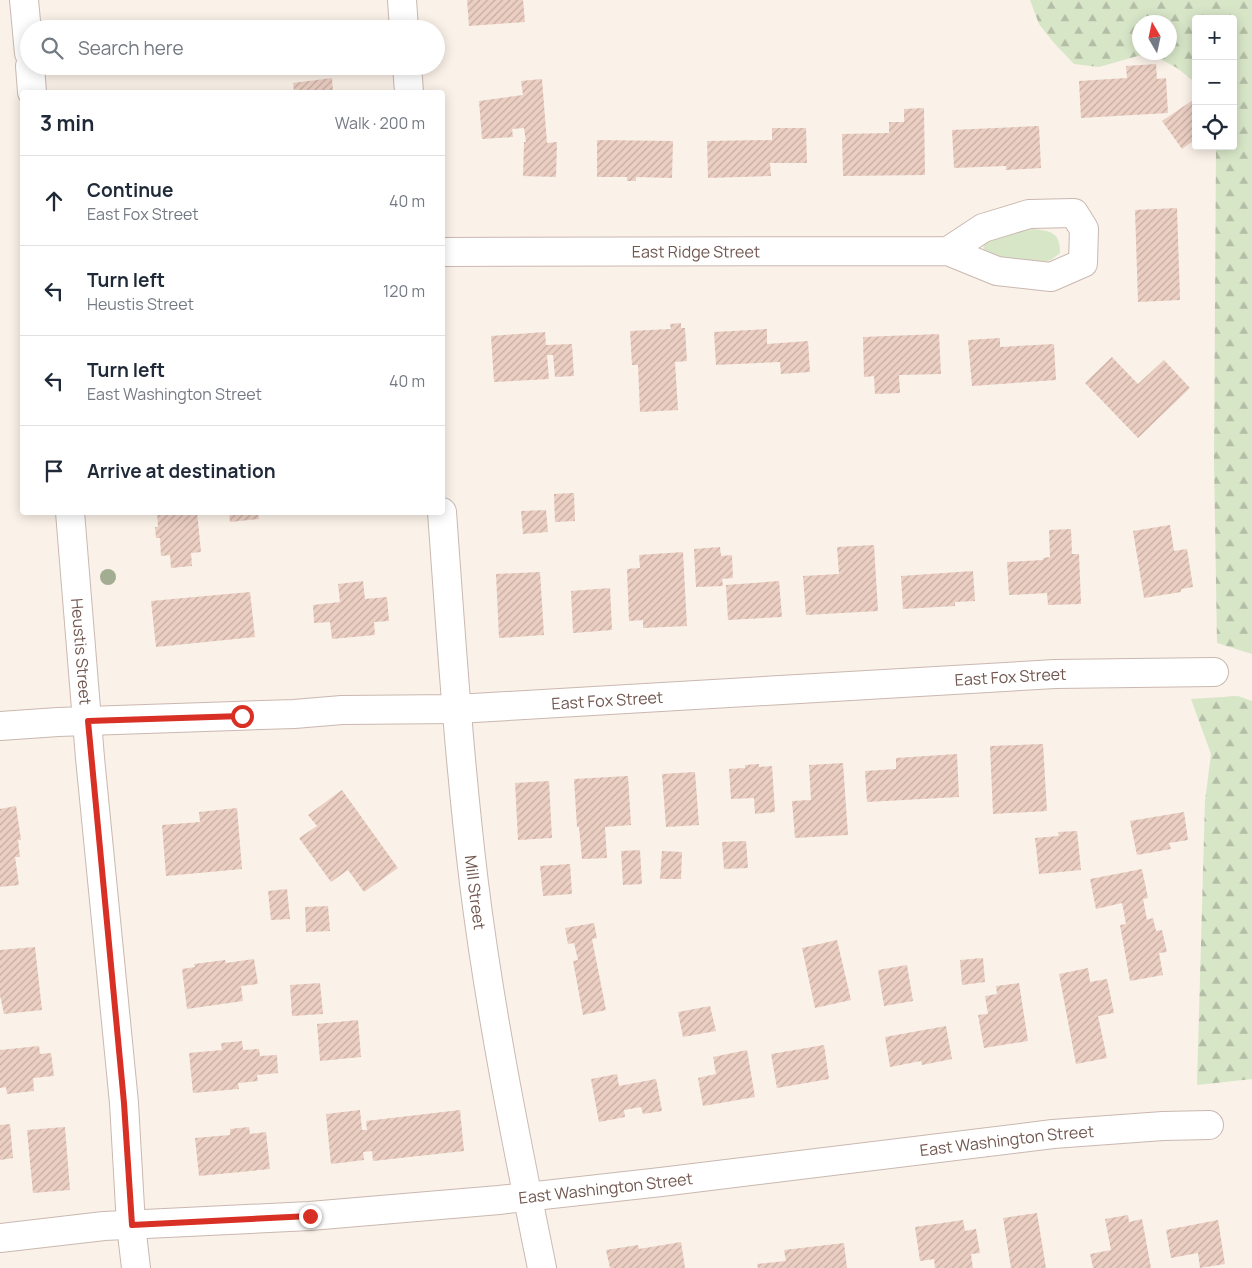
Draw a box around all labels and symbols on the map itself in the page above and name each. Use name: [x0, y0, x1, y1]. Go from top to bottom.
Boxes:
north arrow: [1132, 15, 1177, 60]
street label: East Ridge Street: [632, 240, 760, 263]
street label: Heustis Street: [66, 597, 97, 706]
street label: East Fox Street: [954, 663, 1067, 691]
street label: East Fox Street: [551, 686, 664, 714]
route start: [231, 705, 254, 728]
street label: Mill Street: [460, 854, 491, 931]
street label: East Washington Street: [919, 1120, 1095, 1161]
street label: East Washington Street: [517, 1167, 694, 1209]
route end: [299, 1205, 322, 1228]

